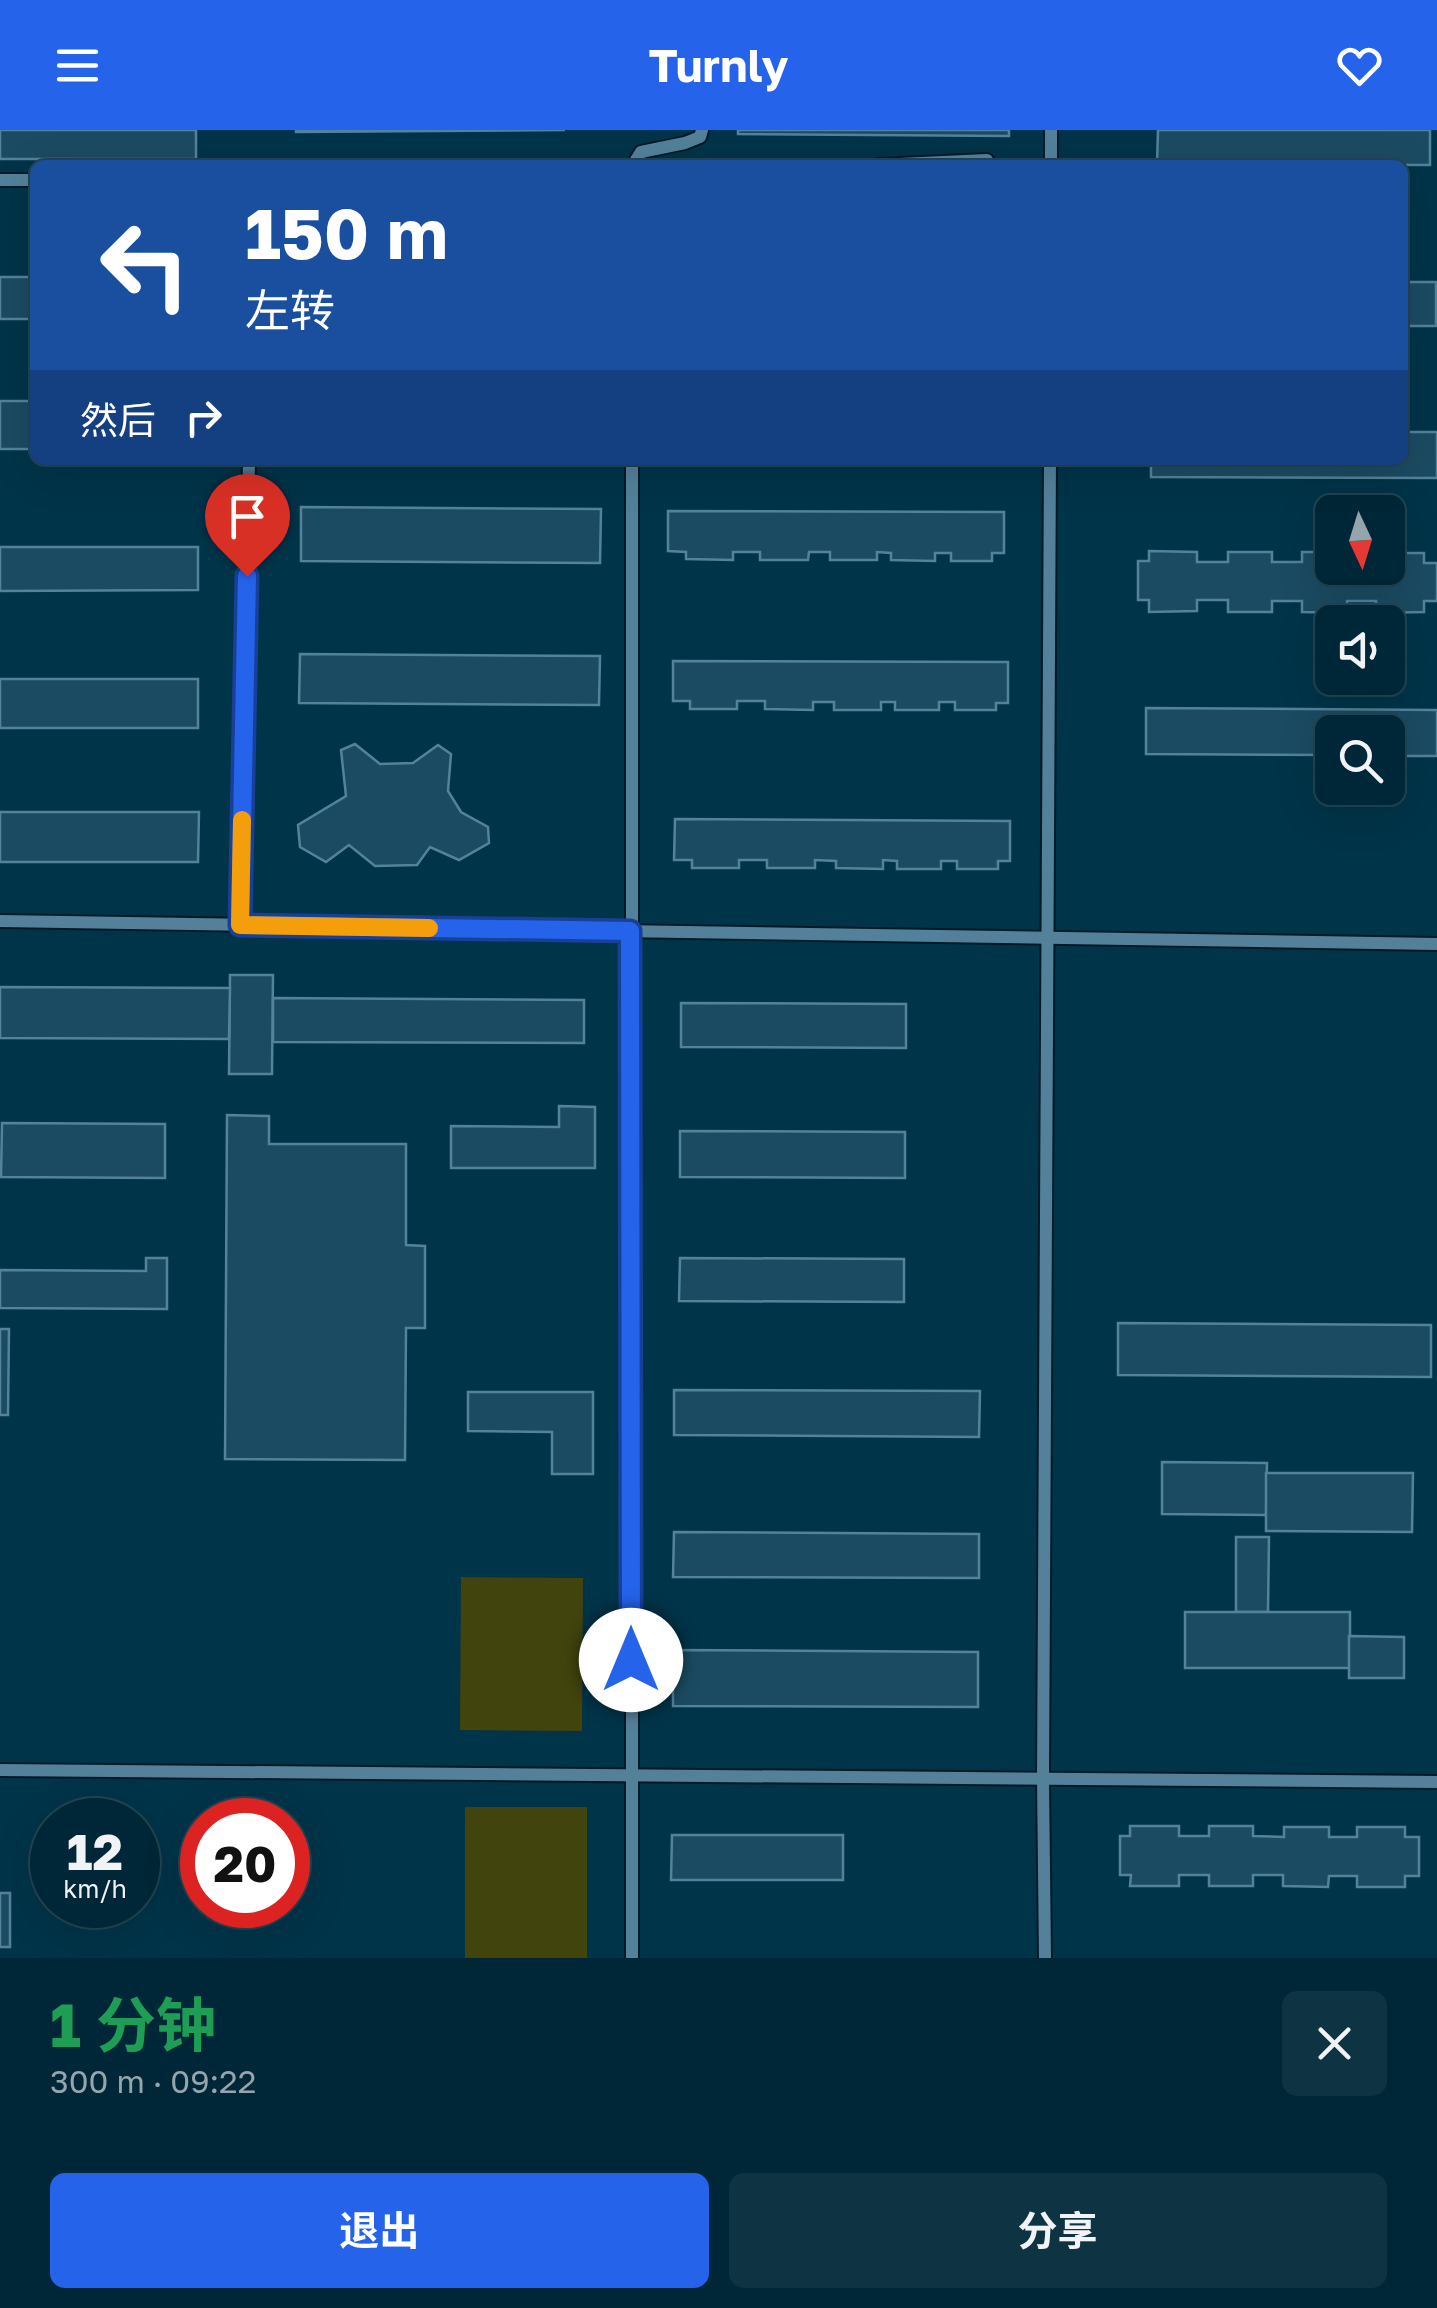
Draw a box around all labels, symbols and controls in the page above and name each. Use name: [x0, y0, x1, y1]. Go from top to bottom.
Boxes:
icon: menu: [50, 38, 105, 93]
text: Turnly: [648, 38, 789, 92]
icon: heart: [1332, 38, 1387, 93]
text: 150 m: [245, 190, 448, 274]
icon: left: [80, 200, 210, 330]
text: 左转: [245, 283, 335, 337]
icon: right: [176, 390, 231, 445]
text: 然后: [80, 397, 156, 442]
pin: [205, 474, 290, 577]
icon: arrive: [220, 489, 275, 544]
north arrow: [1315, 495, 1405, 585]
map controls: [1315, 495, 1405, 805]
button: sound: [1315, 605, 1405, 695]
button: search: [1315, 715, 1405, 805]
position arrow: [579, 1608, 683, 1712]
speed limit sign: 20: [180, 1798, 310, 1928]
text: 12: [67, 1821, 123, 1881]
text: km/h: [63, 1873, 127, 1904]
text: 1 分钟: [50, 1988, 216, 2060]
button: close: [1282, 1991, 1387, 2096]
text: 300 m · 09:22: [50, 2062, 256, 2100]
button: 退出: [50, 2173, 709, 2288]
button: 分享: [729, 2173, 1387, 2288]

